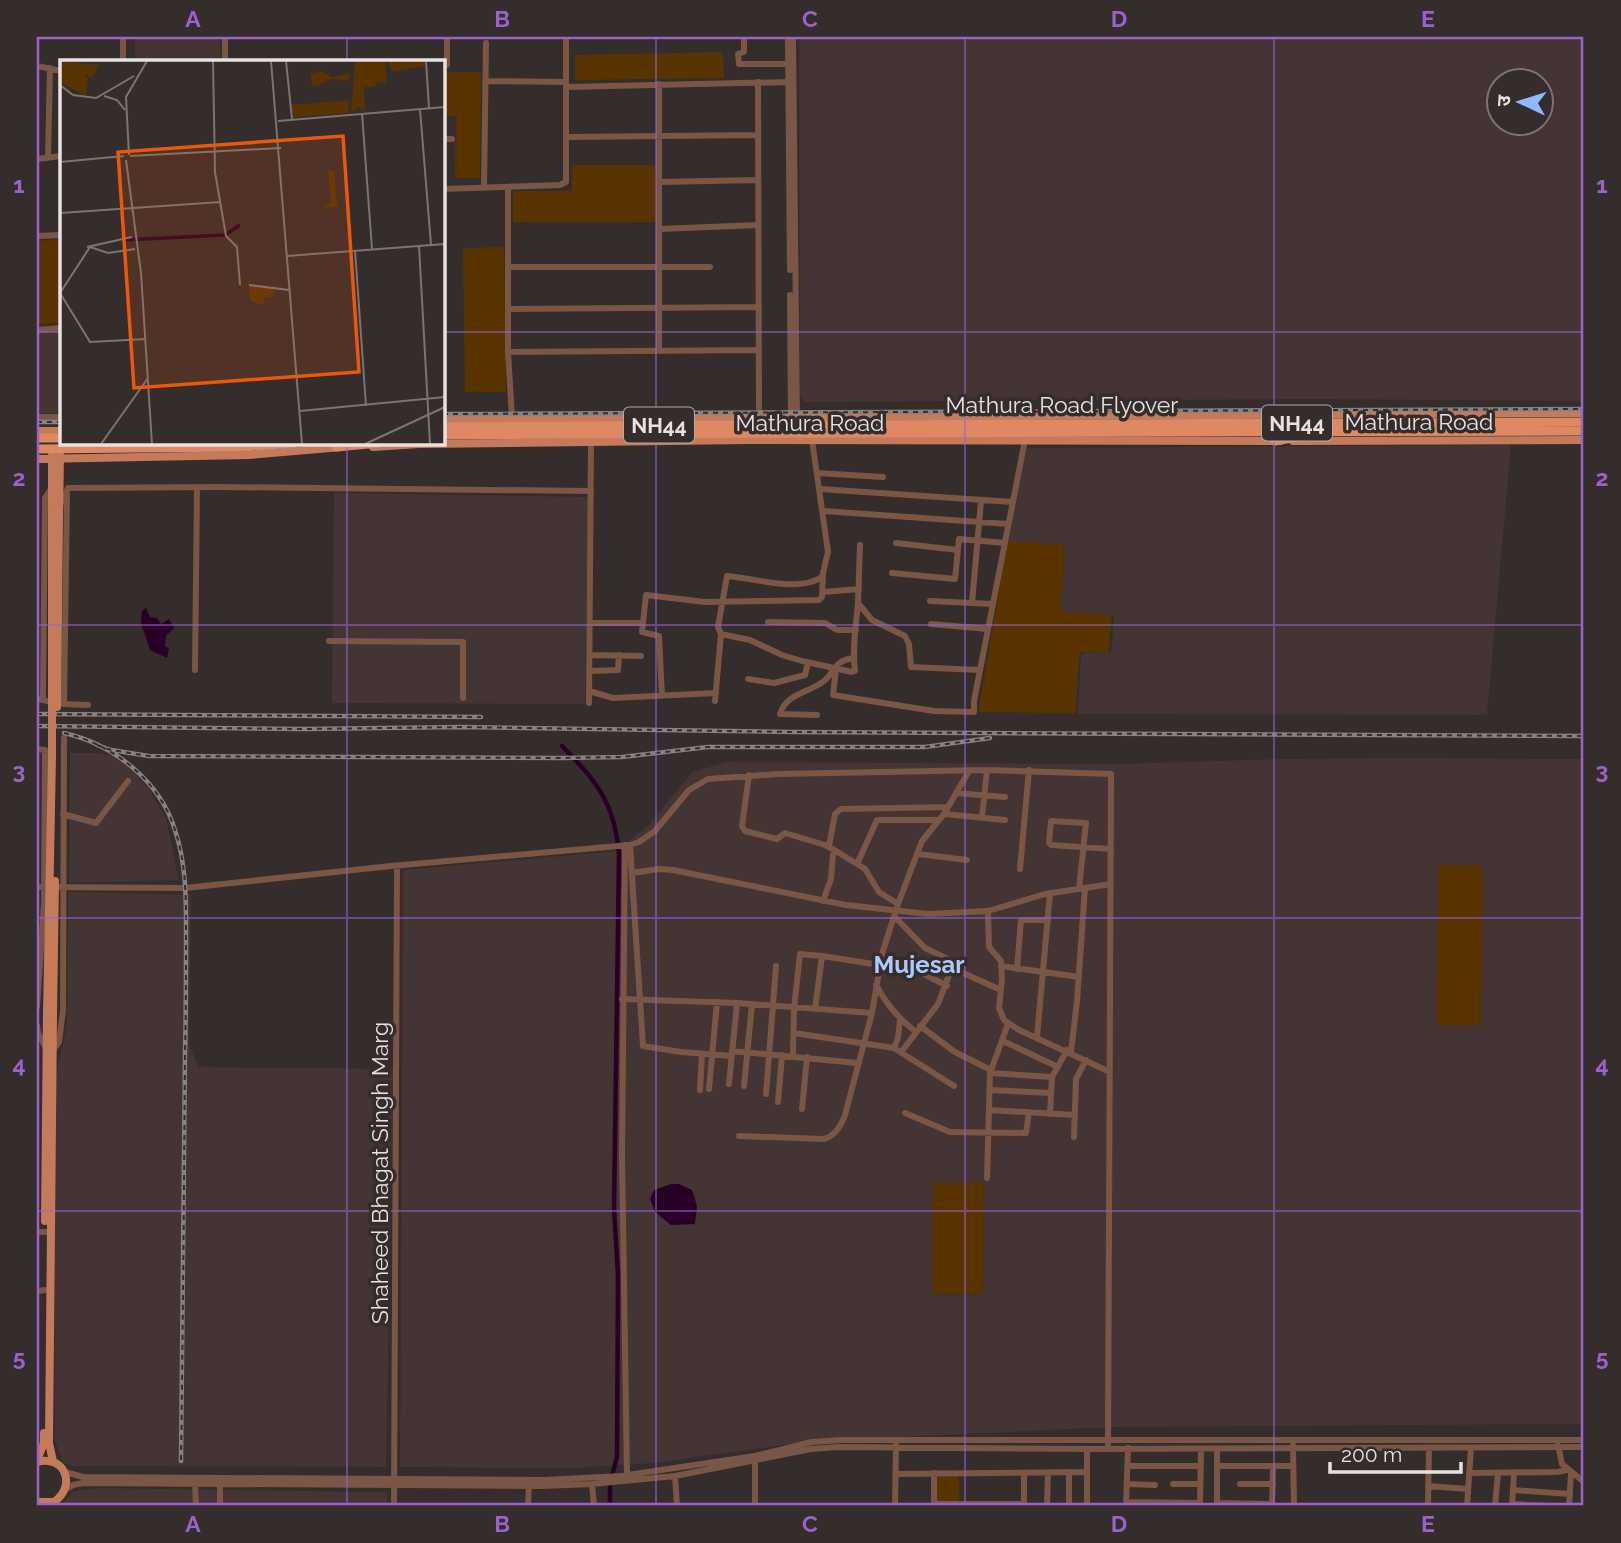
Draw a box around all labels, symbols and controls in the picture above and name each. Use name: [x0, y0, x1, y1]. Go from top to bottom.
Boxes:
text: A: [185, 5, 201, 32]
text: B: [494, 5, 510, 32]
text: C: [802, 5, 818, 32]
text: D: [1111, 5, 1127, 32]
text: E: [1421, 5, 1435, 32]
inset map: [60, 60, 444, 444]
north arrow: [1484, 66, 1554, 136]
text: उ: [1492, 94, 1514, 107]
text: 1: [13, 171, 25, 198]
text: 1: [1596, 171, 1608, 198]
street label: Mathura Road Flyover: [946, 391, 1178, 418]
road number: NH44: [1262, 406, 1332, 440]
road number: NH44: [624, 408, 694, 442]
street label: Mathura Road: [1345, 408, 1493, 435]
street label: Mathura Road: [736, 409, 884, 436]
text: 2: [13, 464, 25, 491]
text: 2: [1596, 464, 1608, 491]
text: 3: [13, 757, 25, 784]
text: 3: [1596, 757, 1608, 784]
district label: Mujesar: [873, 950, 965, 979]
street label: Shaheed Bhagat Singh Marg: [366, 1022, 393, 1324]
text: 4: [12, 1051, 26, 1078]
text: 4: [1595, 1051, 1609, 1078]
text: 5: [13, 1344, 26, 1371]
text: 5: [1596, 1344, 1609, 1371]
scale bar: [1330, 1431, 1462, 1475]
text: 200 m: [1341, 1442, 1402, 1467]
text: A: [185, 1510, 201, 1537]
text: B: [494, 1510, 510, 1537]
text: C: [802, 1510, 818, 1537]
text: D: [1111, 1510, 1127, 1537]
text: E: [1421, 1510, 1435, 1537]

